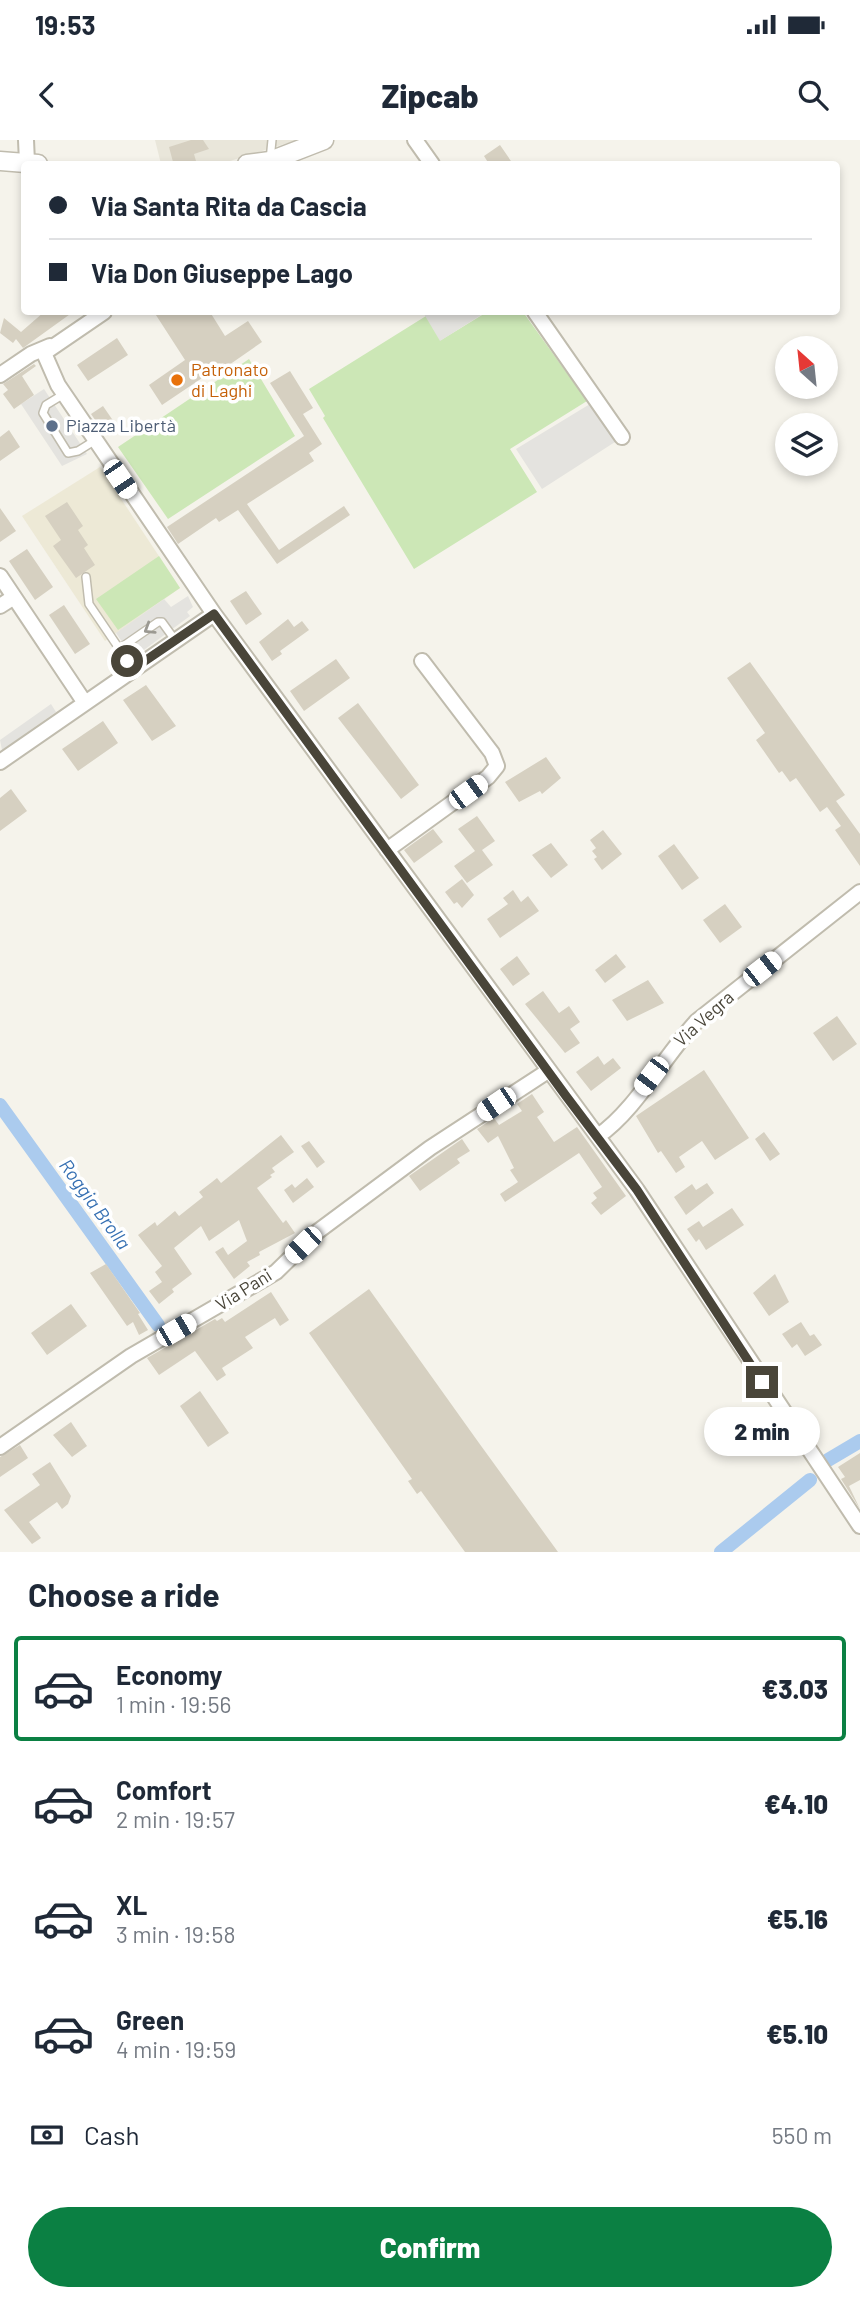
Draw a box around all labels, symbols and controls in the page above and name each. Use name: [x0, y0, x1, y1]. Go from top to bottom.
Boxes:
text: 19:53: [35, 9, 96, 40]
icon: back: [28, 76, 66, 114]
text: Zipcab: [381, 76, 479, 114]
icon: search: [794, 76, 832, 114]
text: Via Santa Rita da Cascia: [91, 190, 367, 221]
text: Via Don Giuseppe Lago: [91, 257, 353, 288]
north arrow: [775, 336, 838, 399]
map controls: [775, 336, 838, 476]
place label: Patronato di Laghi: [191, 358, 268, 401]
marker: Patronato di Laghi: [169, 372, 185, 388]
button: layers: [775, 413, 838, 476]
place label: Piazza Libertà: [66, 414, 176, 436]
marker: Piazza Libertà: [44, 418, 60, 434]
car: [100, 456, 141, 502]
one-way arrow: [144, 620, 157, 633]
route start: [111, 645, 143, 677]
car: [445, 771, 492, 813]
car: [739, 948, 786, 990]
street label: Via Vegra: [669, 986, 738, 1051]
car: [630, 1053, 673, 1099]
car: [473, 1084, 520, 1124]
water label: Roggia Brolla: [55, 1154, 136, 1253]
car: [281, 1223, 326, 1267]
street label: Via Pani: [211, 1263, 276, 1315]
car: [153, 1310, 200, 1350]
route end: [746, 1366, 778, 1398]
callout: 2 min: [704, 1406, 820, 1456]
text: 2 min: [734, 1417, 790, 1445]
text: Choose a ride: [28, 1575, 220, 1613]
icon: car: [32, 1657, 95, 1720]
text: Economy: [116, 1659, 222, 1690]
text: €3.03: [762, 1673, 828, 1704]
text: 1 min · 19:56: [116, 1690, 231, 1718]
icon: car: [32, 1772, 95, 1835]
text: Comfort: [116, 1774, 212, 1805]
text: €4.10: [764, 1788, 828, 1819]
text: 2 min · 19:57: [116, 1805, 235, 1833]
icon: car: [32, 1887, 95, 1950]
text: XL: [116, 1889, 147, 1920]
text: €5.16: [767, 1903, 828, 1934]
text: 3 min · 19:58: [116, 1920, 235, 1948]
icon: car: [32, 2002, 95, 2065]
text: Green: [116, 2004, 184, 2035]
text: €5.10: [766, 2018, 828, 2049]
text: 4 min · 19:59: [116, 2035, 236, 2063]
icon: cash: [28, 2116, 66, 2154]
text: Cash: [84, 2119, 139, 2150]
text: 550 m: [772, 2121, 832, 2149]
button: Confirm: [28, 2207, 832, 2287]

